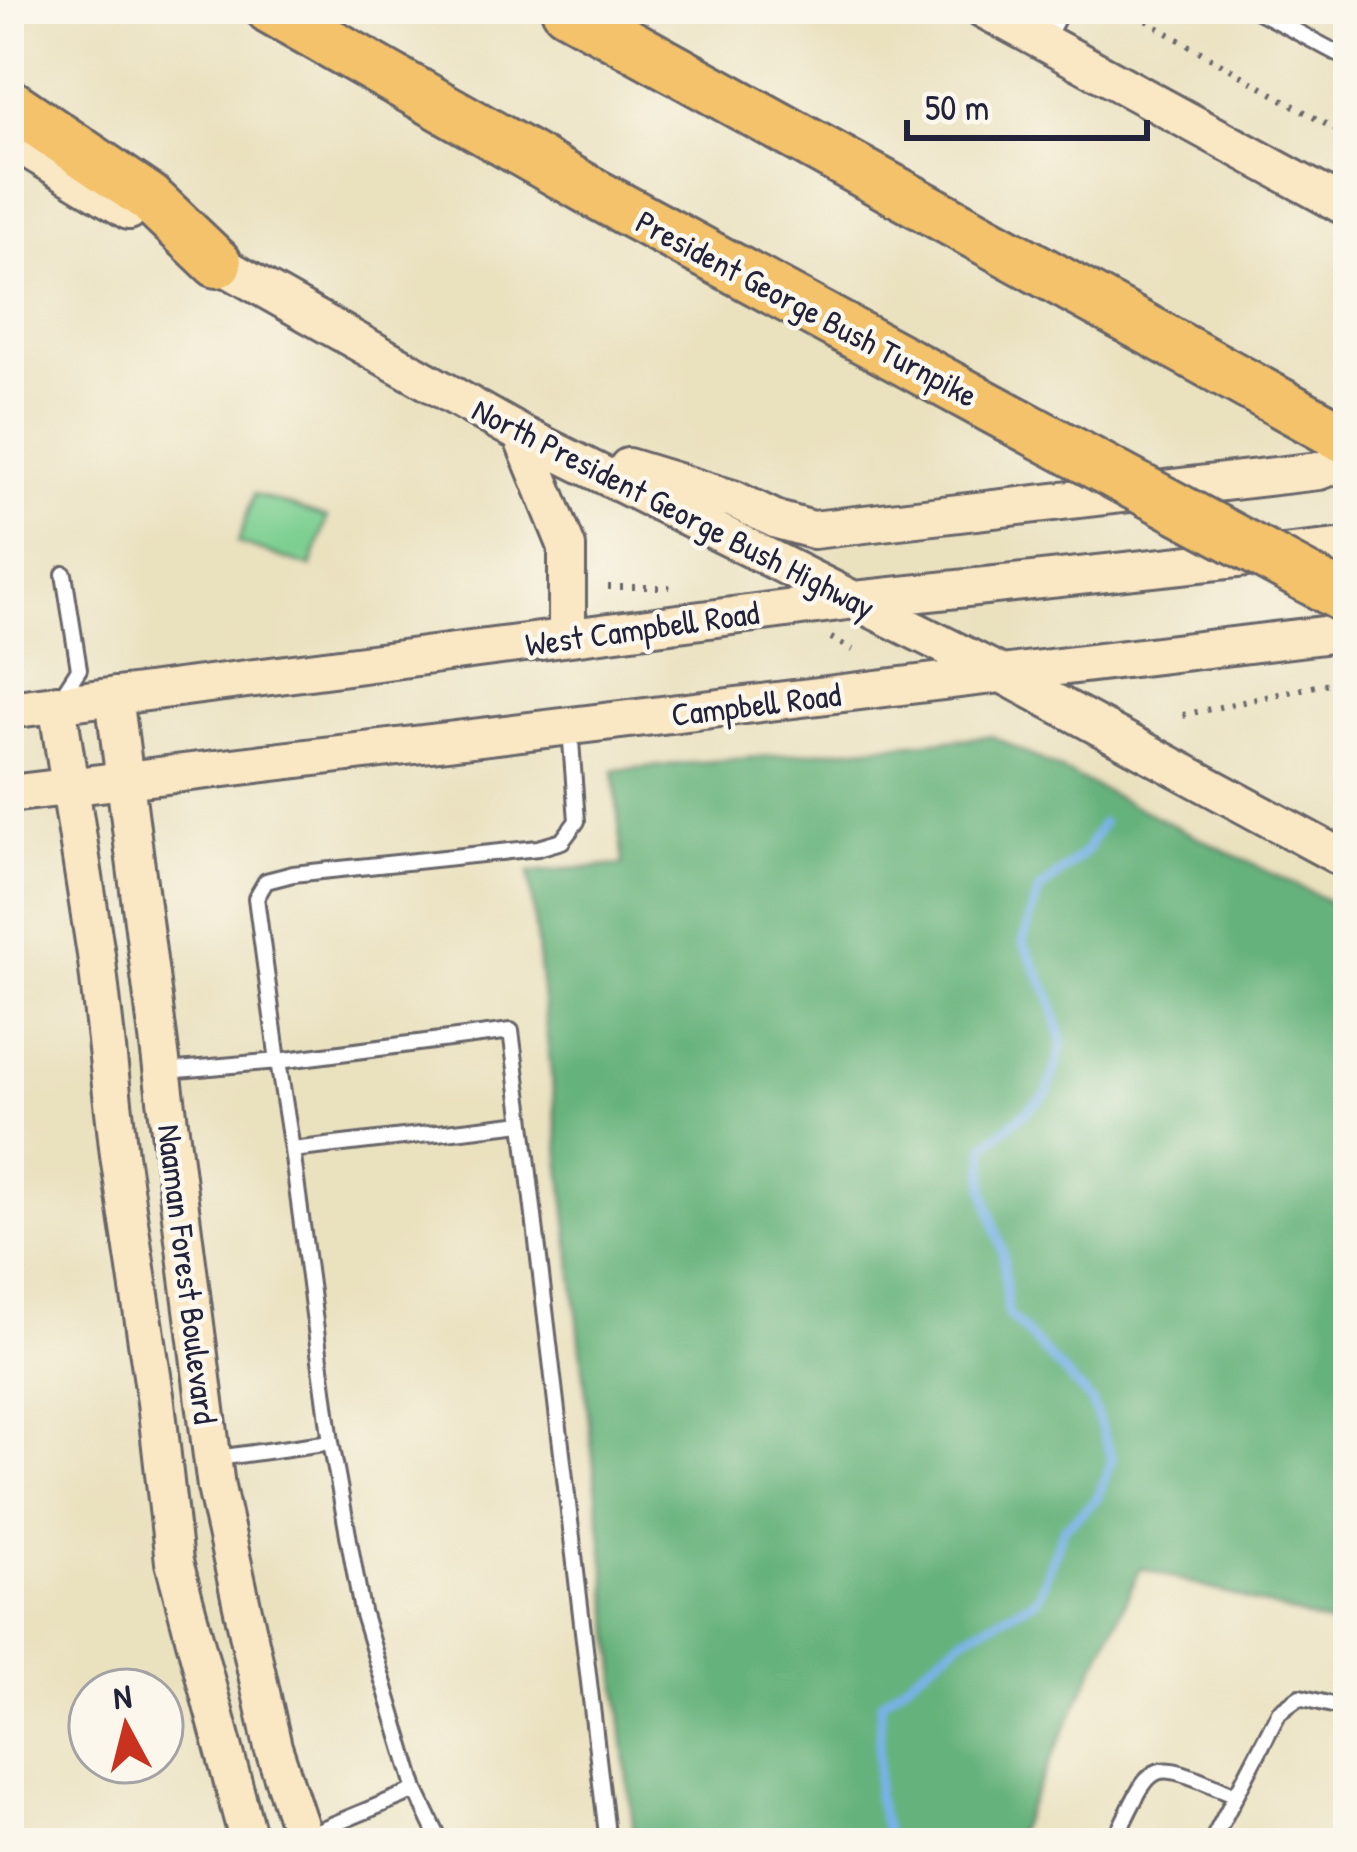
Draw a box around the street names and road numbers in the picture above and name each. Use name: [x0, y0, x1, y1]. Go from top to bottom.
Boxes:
street label: President George Bush Turnpike: [628, 199, 985, 418]
street label: North President George Bush Highway: [465, 387, 883, 630]
street label: West Campbell Road: [522, 590, 762, 667]
street label: Campbell Road: [669, 672, 843, 737]
street label: Naaman Forest Boulevard: [148, 1122, 228, 1426]

